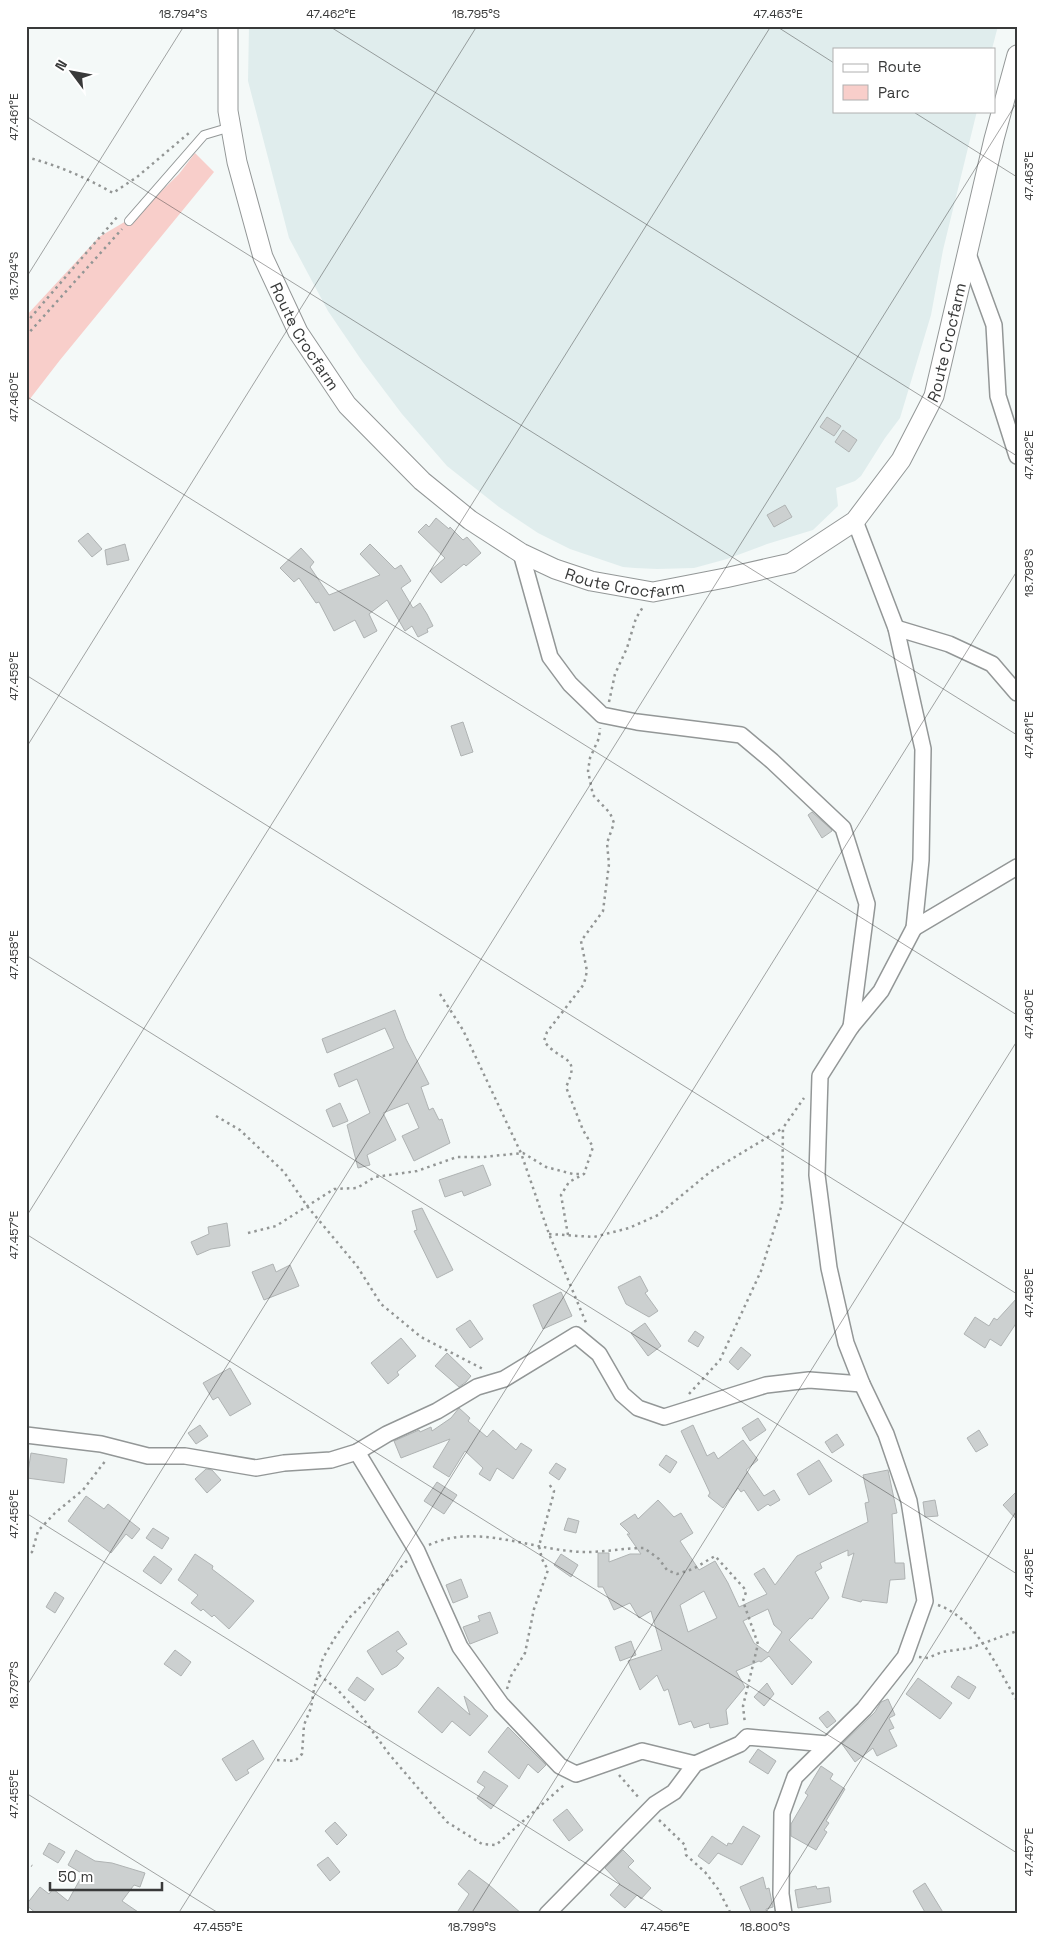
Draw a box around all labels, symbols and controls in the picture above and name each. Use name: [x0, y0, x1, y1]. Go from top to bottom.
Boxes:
text: 18.794°S: [159, 6, 207, 22]
text: 47.462°E: [306, 6, 356, 22]
text: 18.795°S: [452, 6, 500, 22]
text: 47.463°E: [753, 6, 803, 22]
north arrow: [48, 48, 98, 98]
legend: [833, 48, 996, 112]
text: N: [51, 56, 71, 74]
text: Route: [878, 57, 922, 76]
text: Parc: [878, 83, 910, 102]
text: 47.461°E: [6, 93, 22, 141]
text: 47.463°E: [1021, 151, 1037, 201]
text: 18.794°S: [6, 252, 22, 300]
street label: Route Crocfarm: [265, 279, 344, 394]
street label: Route Crocfarm: [923, 281, 971, 406]
text: 47.460°E: [6, 372, 22, 422]
text: 47.462°E: [1021, 430, 1037, 480]
text: 18.798°S: [1021, 549, 1037, 597]
street label: Route Crocfarm: [562, 563, 686, 603]
text: 47.459°E: [6, 651, 22, 701]
text: 47.461°E: [1021, 711, 1037, 759]
text: 47.458°E: [6, 930, 22, 980]
text: 47.460°E: [1021, 989, 1037, 1039]
text: 47.457°E: [6, 1210, 22, 1259]
text: 47.459°E: [1021, 1268, 1037, 1318]
text: 47.456°E: [6, 1489, 22, 1539]
text: 47.458°E: [1021, 1548, 1037, 1598]
text: 18.797°S: [6, 1661, 22, 1709]
text: 47.455°E: [6, 1769, 22, 1819]
text: 47.457°E: [1021, 1827, 1037, 1876]
scale bar: [50, 1860, 162, 1892]
text: 50 m: [58, 1867, 93, 1886]
text: 47.455°E: [193, 1919, 243, 1935]
text: 18.799°S: [448, 1919, 496, 1935]
text: 47.456°E: [640, 1919, 690, 1935]
text: 18.800°S: [740, 1919, 790, 1935]

